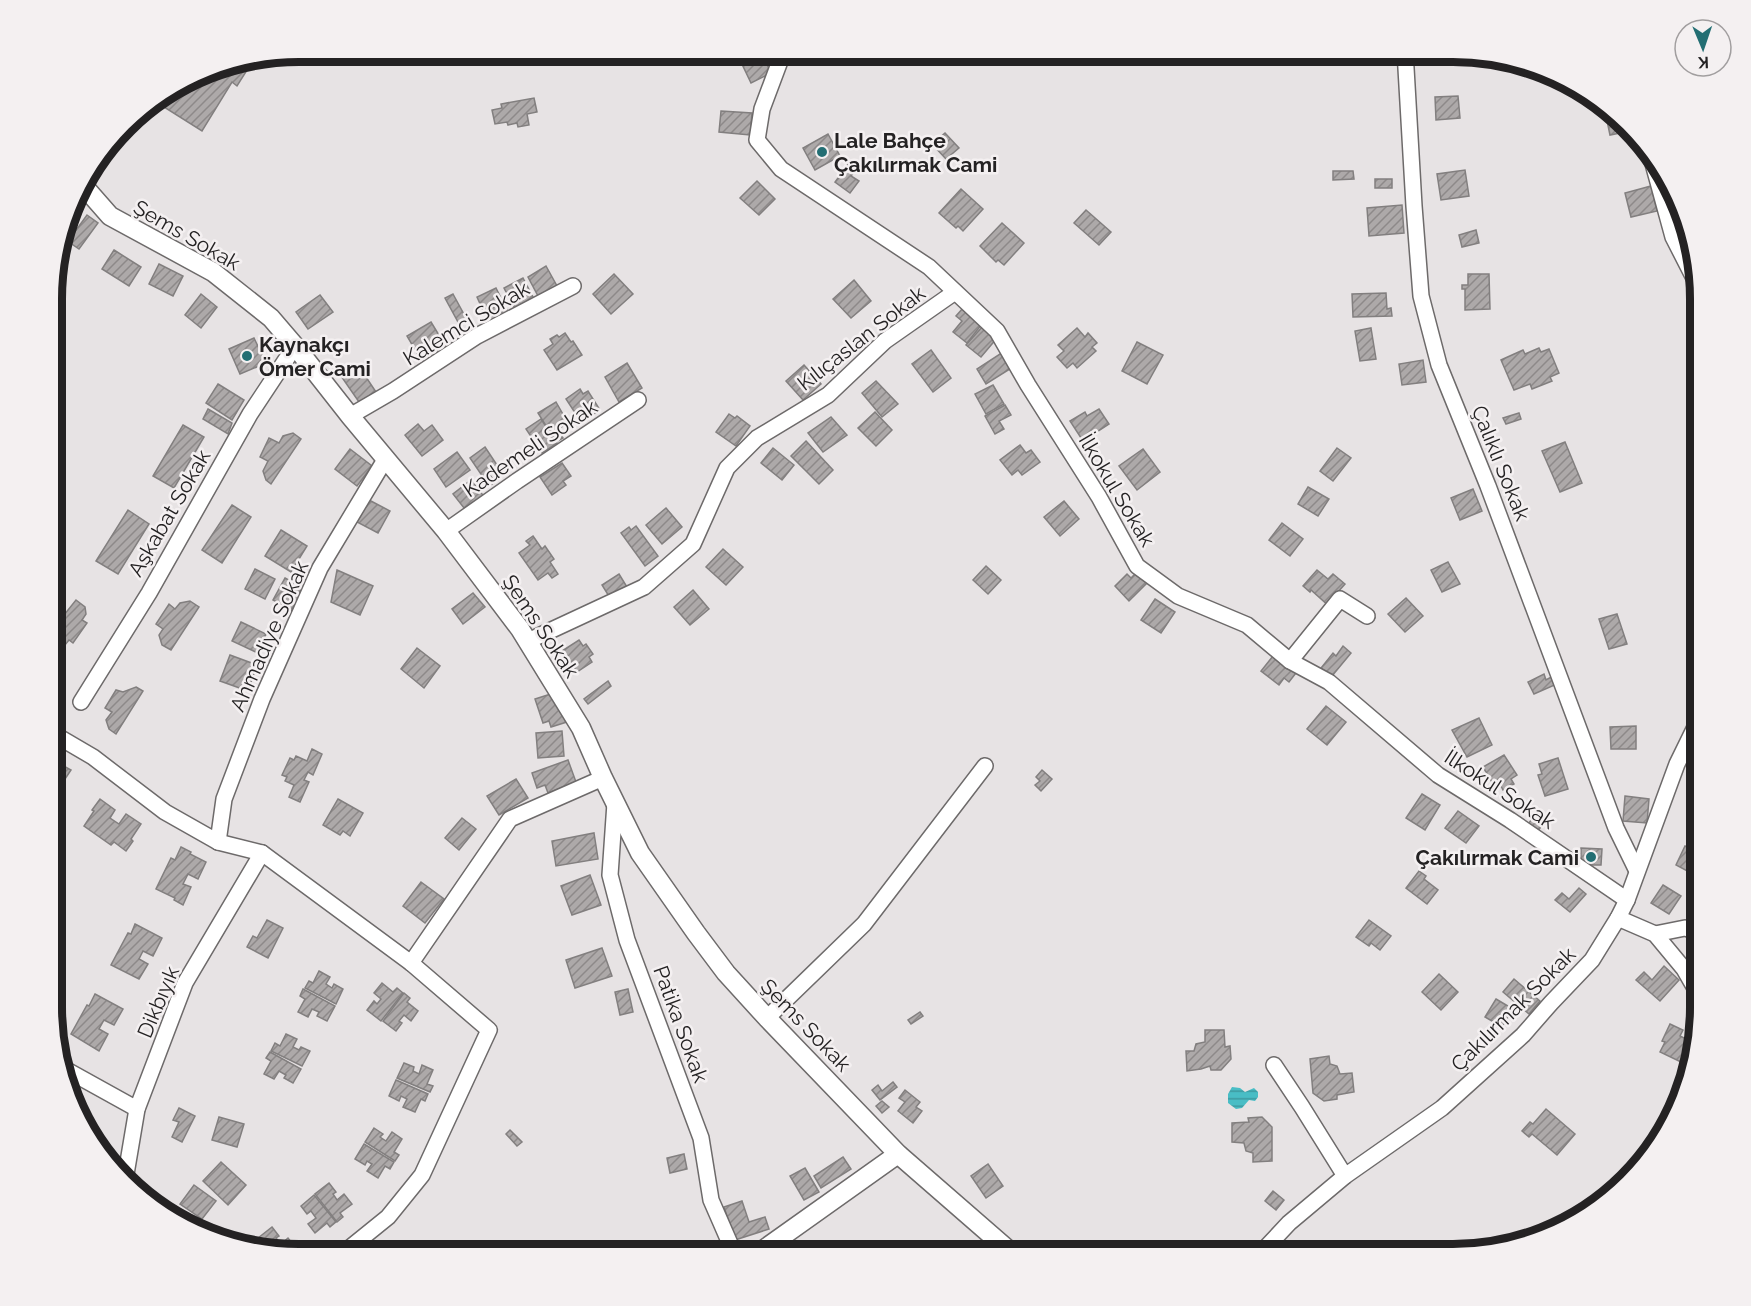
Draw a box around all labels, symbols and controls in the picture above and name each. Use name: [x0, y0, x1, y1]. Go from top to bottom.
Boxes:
north arrow: [1673, 18, 1733, 78]
text: K: [1698, 53, 1709, 72]
place label: Lale Bahçe Çakılırmak Cami: [834, 128, 997, 177]
marker: Lale Bahçe Çakılırmak Cami: [815, 145, 829, 159]
street label: Şems Sokak: [129, 194, 245, 276]
street label: Kalemci Sokak: [398, 276, 534, 370]
street label: Kılıçaslan Sokak: [792, 280, 930, 396]
place label: Kaynakçı Ömer Cami: [259, 332, 371, 381]
marker: Kaynakçı Ömer Cami: [240, 349, 254, 363]
street label: Kademeli Sokak: [458, 394, 602, 502]
street label: Çalıklı Sokak: [1467, 402, 1535, 524]
street label: İlkokul Sokak: [1074, 429, 1160, 551]
street label: Aşkabat Sokak: [123, 445, 215, 581]
street label: Ahmadiye Sokak: [225, 557, 313, 715]
street label: Şems Sokak: [497, 570, 585, 682]
street label: İlkokul Sokak: [1440, 744, 1560, 834]
place label: Çakılırmak Cami: [1416, 845, 1579, 870]
marker: Çakılırmak Cami: [1584, 850, 1598, 864]
street label: Çakılırmak Sokak: [1446, 942, 1580, 1076]
street label: Dikbıyık: [132, 962, 184, 1042]
street label: Patika Sokak: [648, 962, 714, 1086]
street label: Şems Sokak: [756, 974, 856, 1076]

